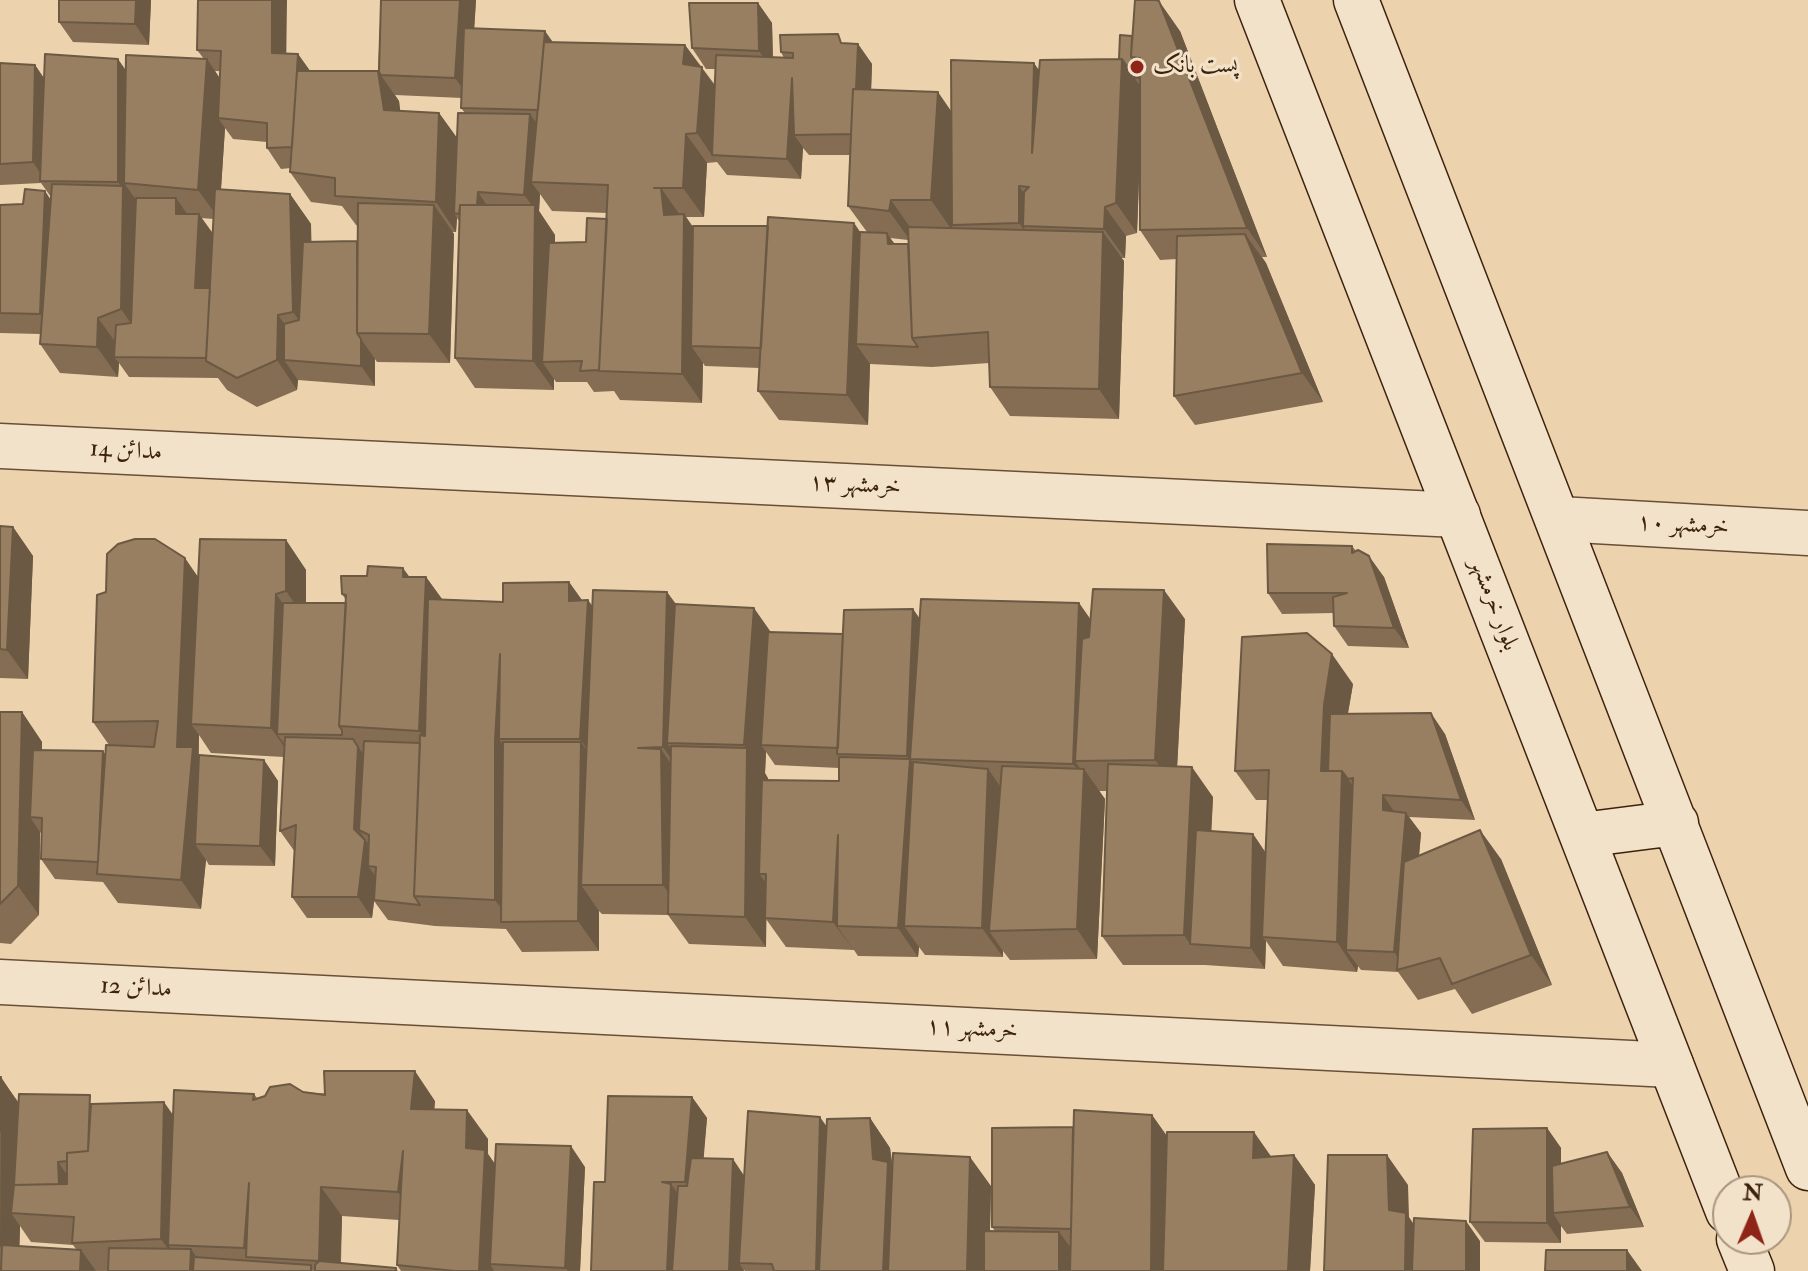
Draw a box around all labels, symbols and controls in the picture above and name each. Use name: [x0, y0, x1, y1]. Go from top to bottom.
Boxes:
place label: پست بانک: [1153, 53, 1238, 81]
marker: پست بانک: [1128, 58, 1146, 76]
street label: مدائن 14: [89, 436, 163, 468]
street label: خرمشهر ۱۳: [808, 469, 902, 503]
street label: خرمشهر ۱۰: [1636, 509, 1730, 543]
street label: بلوار خرمشهر: [1462, 555, 1524, 655]
street label: مدائن 12: [99, 973, 173, 1005]
street label: خرمشهر ۱۱: [925, 1013, 1019, 1047]
north arrow: [1712, 1175, 1792, 1255]
text: N: [1742, 1179, 1763, 1207]

